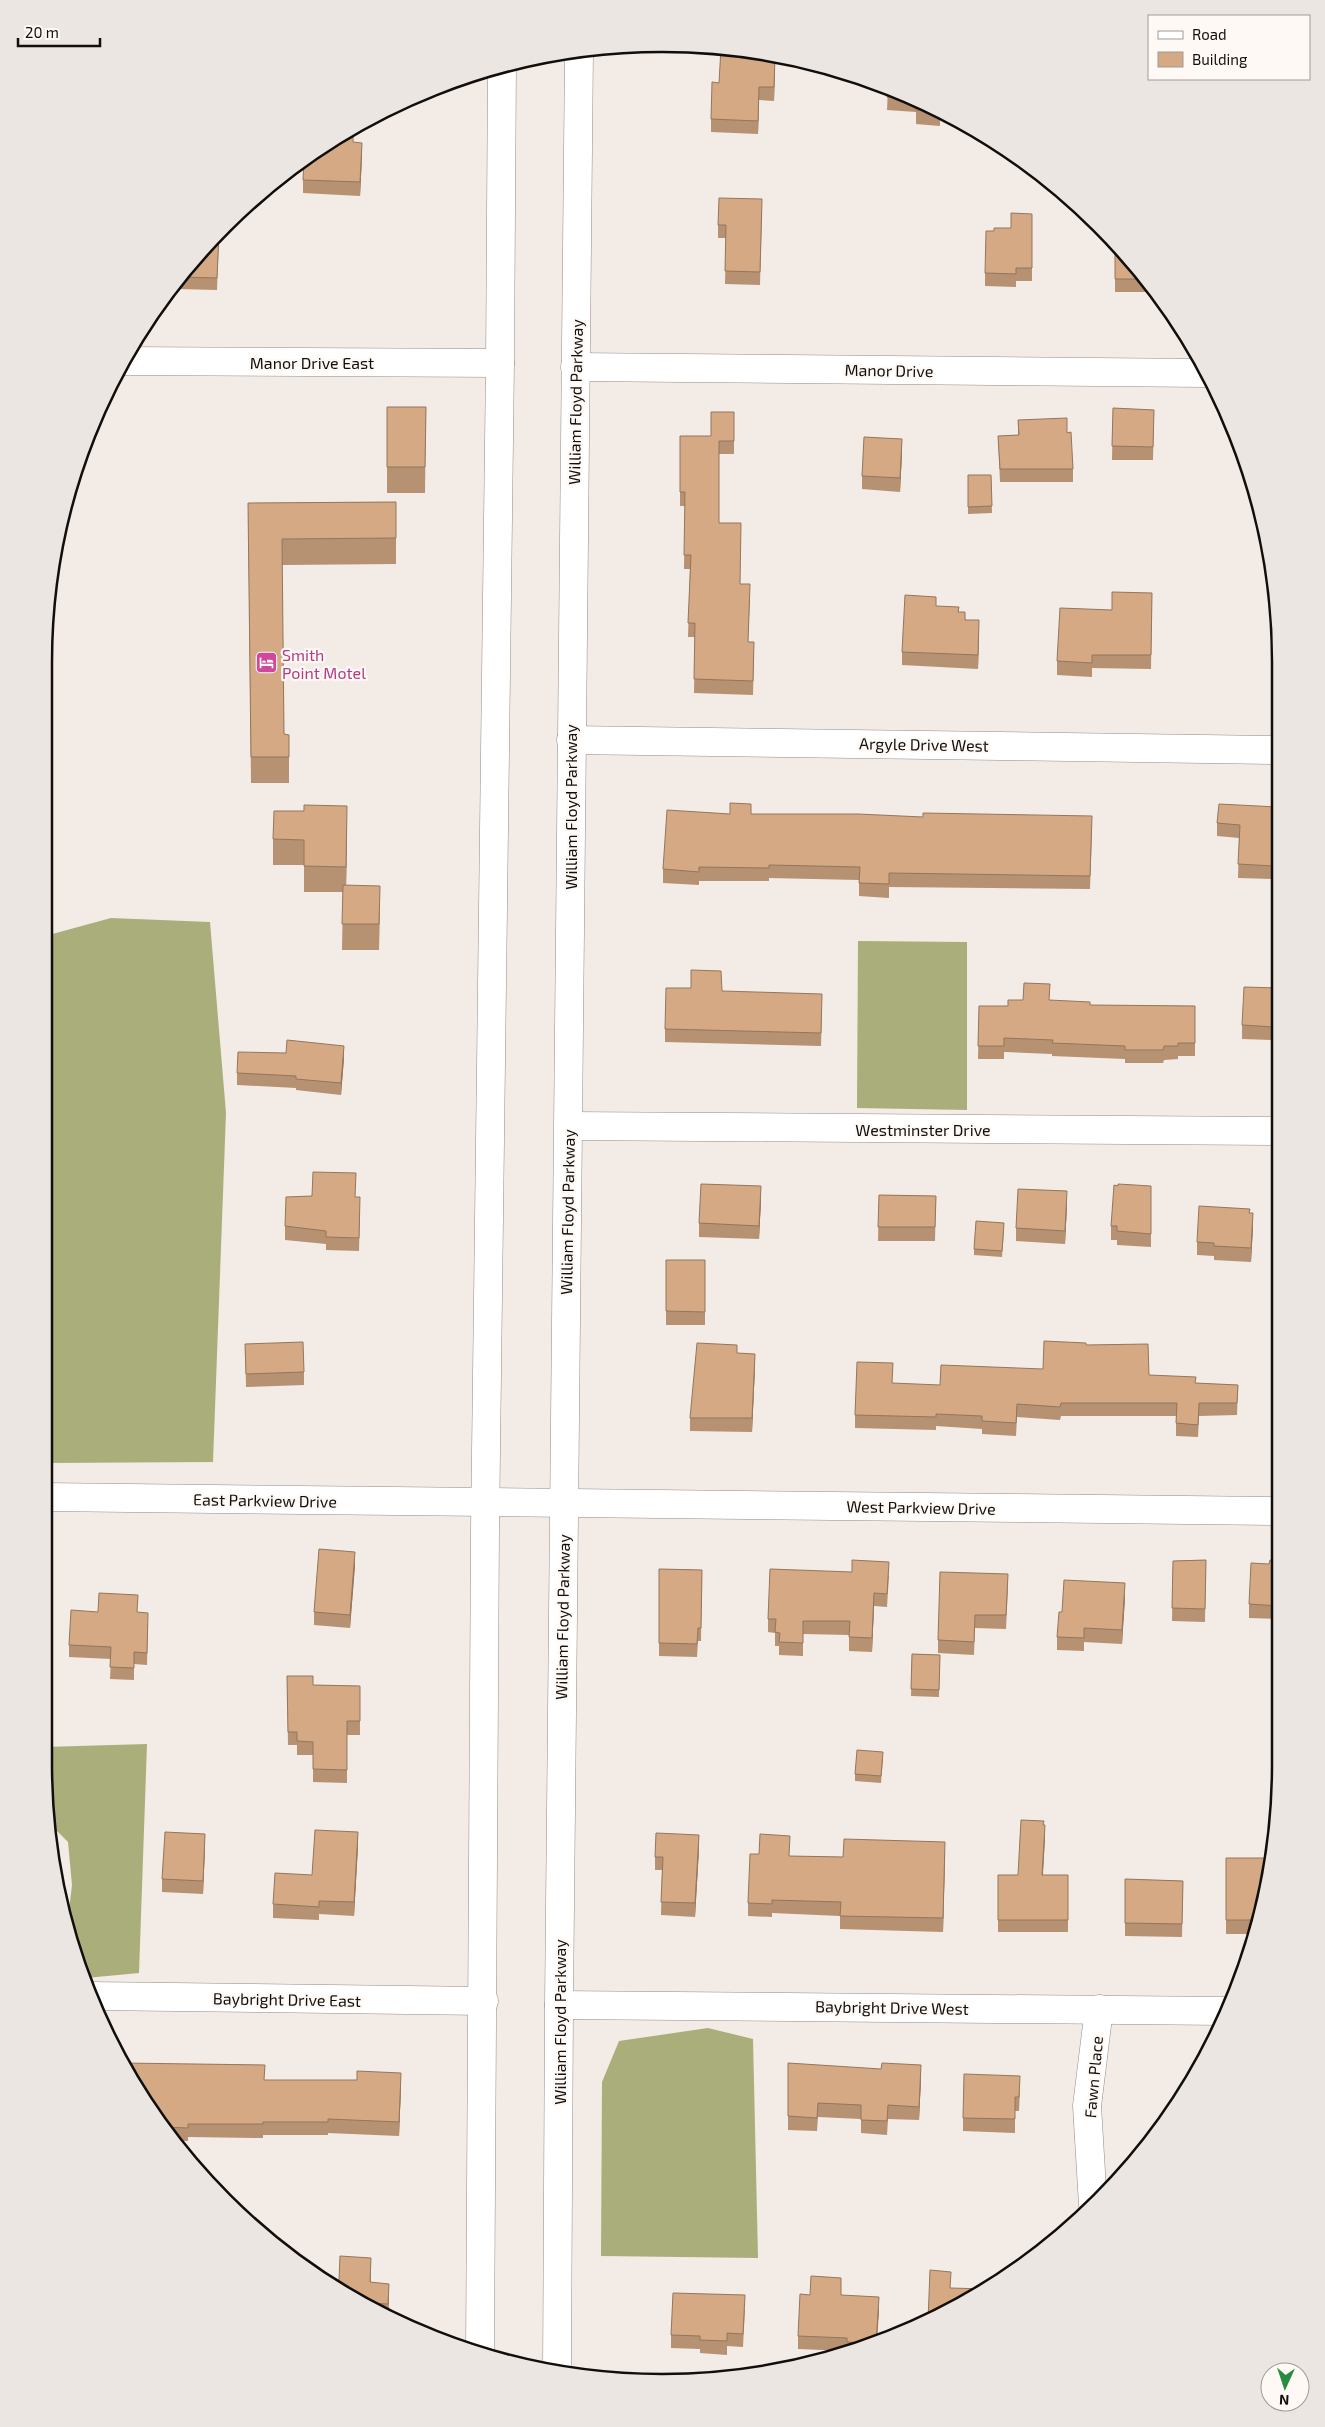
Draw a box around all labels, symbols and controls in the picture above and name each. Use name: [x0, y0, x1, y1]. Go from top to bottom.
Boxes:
scale bar: [18, 15, 100, 47]
legend: [1148, 15, 1310, 80]
text: 20 m: [25, 23, 59, 41]
text: Road: [1192, 25, 1227, 43]
text: Building: [1192, 50, 1248, 68]
street label: William Floyd Parkway: [564, 319, 586, 485]
street label: Manor Drive East: [250, 353, 374, 372]
street label: Manor Drive: [844, 360, 934, 380]
place label: Smith Point Motel: [282, 645, 366, 682]
hotel icon: Smith Point Motel: [254, 651, 278, 675]
street label: William Floyd Parkway: [561, 724, 580, 890]
street label: Argyle Drive West: [859, 733, 989, 755]
street label: Westminster Drive: [855, 1120, 991, 1139]
street label: William Floyd Parkway: [556, 1129, 578, 1295]
street label: East Parkview Drive: [193, 1489, 337, 1511]
street label: West Parkview Drive: [846, 1496, 996, 1518]
street label: William Floyd Parkway: [551, 1534, 573, 1700]
street label: William Floyd Parkway: [550, 1939, 569, 2105]
street label: Baybright Drive East: [213, 1988, 361, 2010]
street label: Baybright Drive West: [815, 1996, 969, 2018]
street label: Fawn Place: [1080, 2035, 1106, 2119]
north arrow: [1260, 2362, 1310, 2412]
text: N: [1279, 2392, 1290, 2409]

